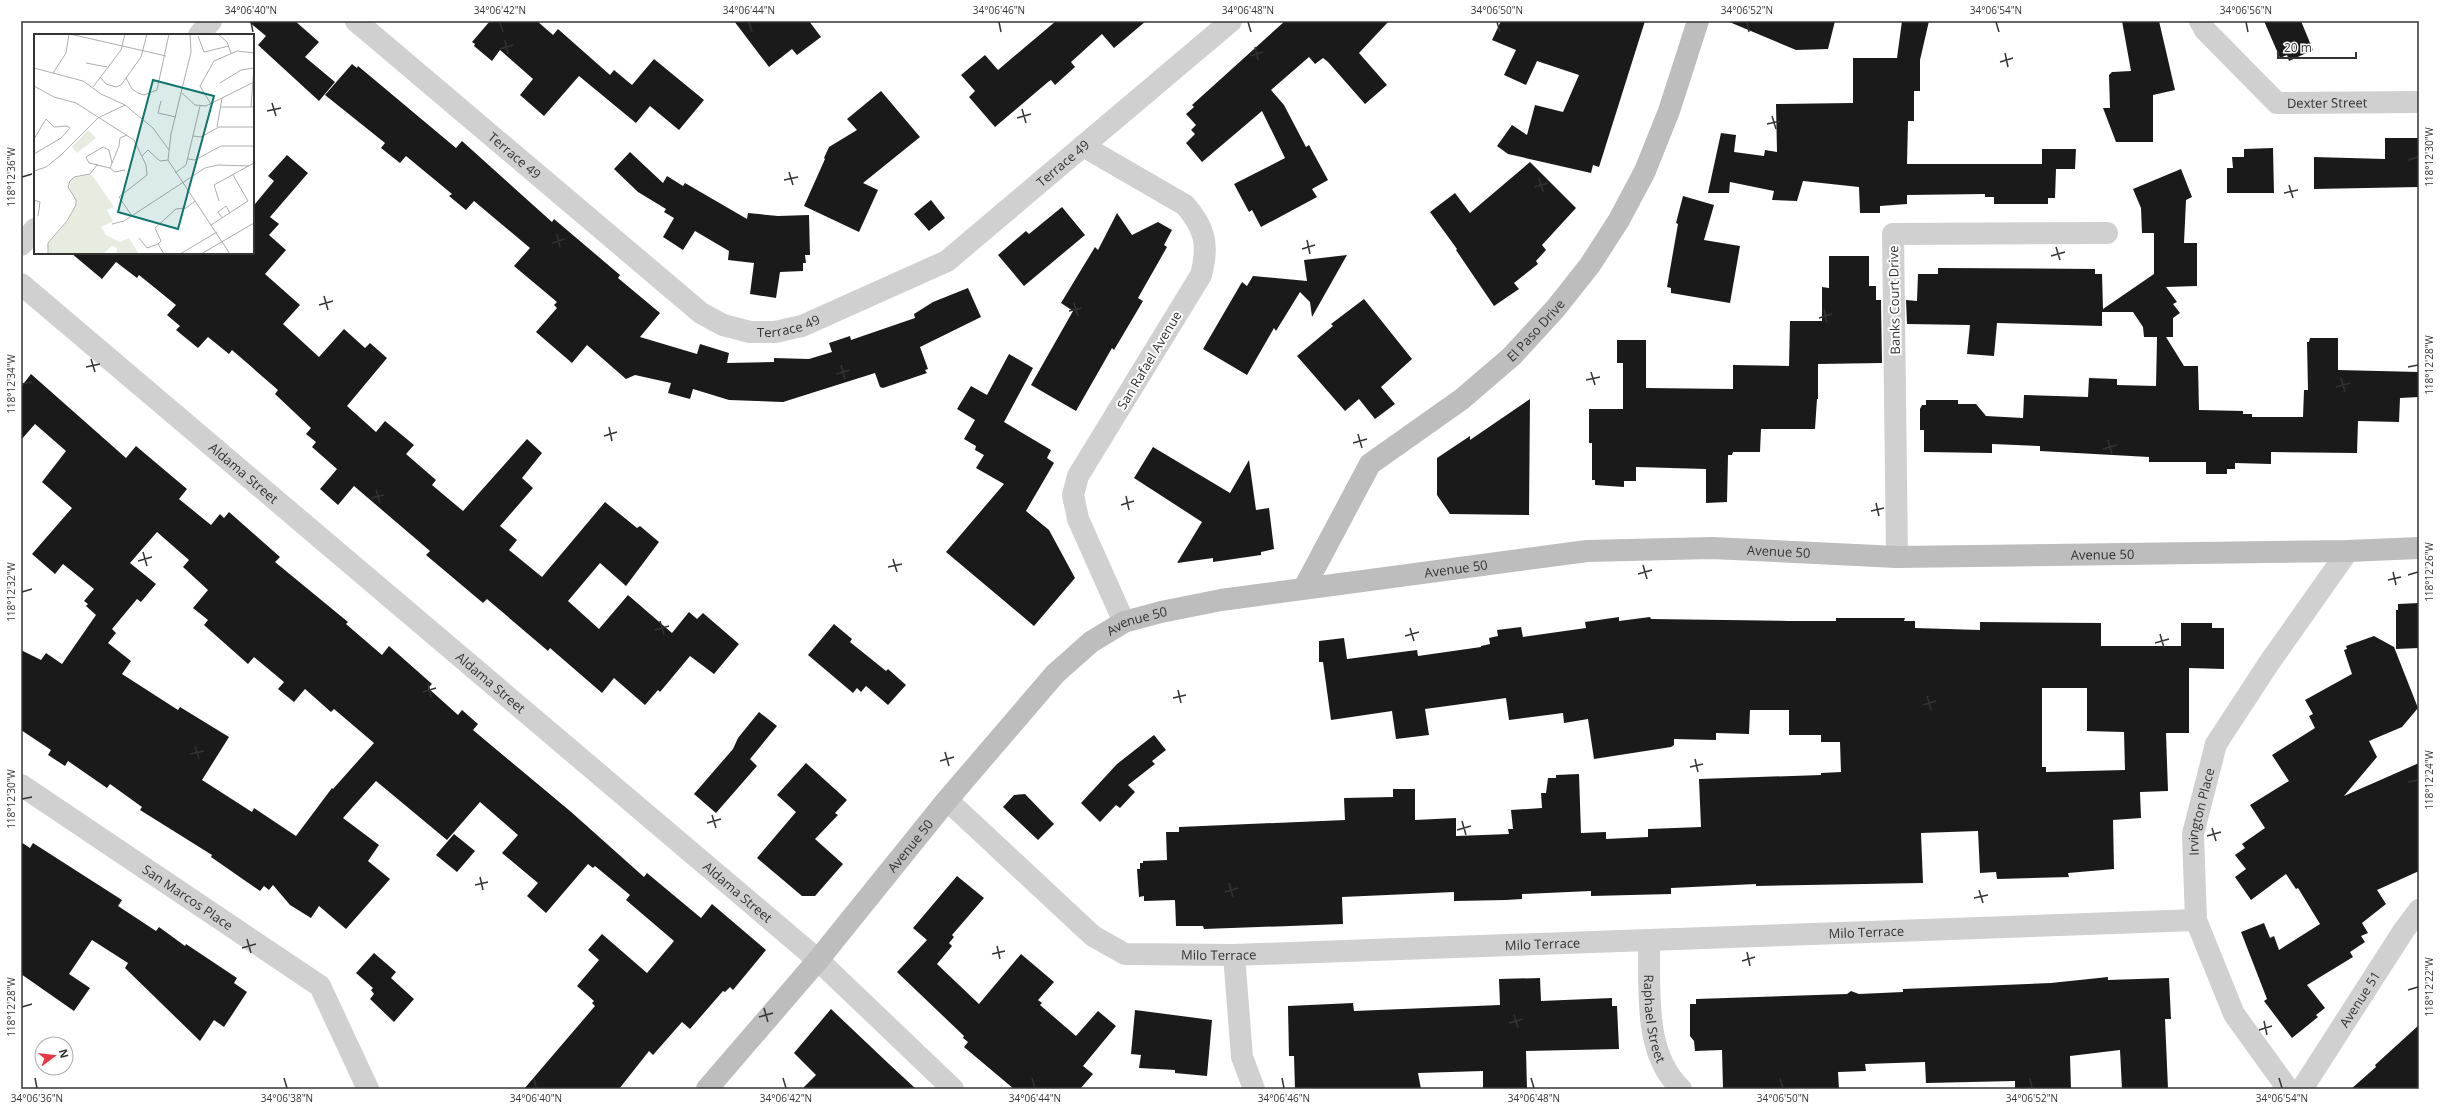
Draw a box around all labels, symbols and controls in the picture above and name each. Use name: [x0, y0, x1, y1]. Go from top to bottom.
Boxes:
text: 34°06'40"N: [225, 3, 277, 17]
text: 34°06'42"N: [474, 3, 526, 17]
text: 34°06'44"N: [723, 3, 775, 17]
text: 34°06'46"N: [973, 3, 1025, 17]
text: 34°06'48"N: [1222, 3, 1274, 17]
text: 34°06'50"N: [1471, 3, 1523, 17]
text: 34°06'52"N: [1721, 3, 1773, 17]
text: 34°06'54"N: [1970, 3, 2022, 17]
text: 34°06'56"N: [2220, 3, 2272, 17]
inset map: [34, 34, 254, 254]
scale bar: [2278, 34, 2356, 60]
text: 20 m: [2284, 39, 2312, 56]
street label: Dexter Street: [2287, 93, 2368, 112]
text: 118°12'30"W: [2422, 126, 2436, 187]
street label: Terrace 49: [484, 128, 545, 183]
street label: Terrace 49: [1032, 136, 1093, 191]
text: 118°12'36"W: [4, 146, 18, 207]
street label: Banks Court Drive: [1884, 245, 1904, 355]
street label: El Paso Drive: [1503, 295, 1569, 366]
street label: San Rafael Avenue: [1113, 307, 1185, 413]
street label: Terrace 49: [757, 310, 823, 341]
text: 118°12'28"W: [2422, 334, 2436, 395]
text: 118°12'34"W: [4, 353, 18, 414]
street label: Aldama Street: [205, 438, 282, 508]
street label: Avenue 50: [1746, 541, 1811, 562]
text: 118°12'26"W: [2422, 541, 2436, 602]
street label: Avenue 50: [2071, 545, 2134, 564]
street label: Avenue 50: [1423, 555, 1489, 582]
text: 118°12'32"W: [4, 561, 18, 622]
street label: Avenue 50: [1103, 602, 1169, 640]
street label: Aldama Street: [452, 648, 530, 717]
text: 118°12'24"W: [2422, 749, 2436, 810]
street label: Irvington Place: [2184, 766, 2219, 856]
text: 118°12'30"W: [4, 768, 18, 829]
street label: Avenue 50: [883, 815, 937, 876]
street label: Aldama Street: [699, 857, 777, 927]
street label: San Marcos Place: [139, 860, 237, 934]
street label: Milo Terrace: [1828, 922, 1904, 942]
street label: Milo Terrace: [1505, 933, 1581, 954]
street label: Milo Terrace: [1181, 945, 1257, 964]
text: 118°12'22"W: [2422, 956, 2436, 1017]
street label: Avenue 51: [2335, 967, 2385, 1031]
street label: Raphael Street: [1640, 975, 1670, 1066]
text: 118°12'28"W: [4, 976, 18, 1037]
north arrow: [34, 1036, 74, 1076]
text: N: [56, 1047, 73, 1060]
text: 34°06'36"N: [11, 1091, 63, 1105]
text: 34°06'38"N: [261, 1091, 313, 1105]
text: 34°06'40"N: [510, 1091, 562, 1105]
text: 34°06'42"N: [760, 1091, 812, 1105]
text: 34°06'44"N: [1009, 1091, 1061, 1105]
text: 34°06'46"N: [1258, 1091, 1310, 1105]
text: 34°06'48"N: [1508, 1091, 1560, 1105]
text: 34°06'50"N: [1757, 1091, 1809, 1105]
text: 34°06'52"N: [2006, 1091, 2058, 1105]
text: 34°06'54"N: [2256, 1091, 2308, 1105]

